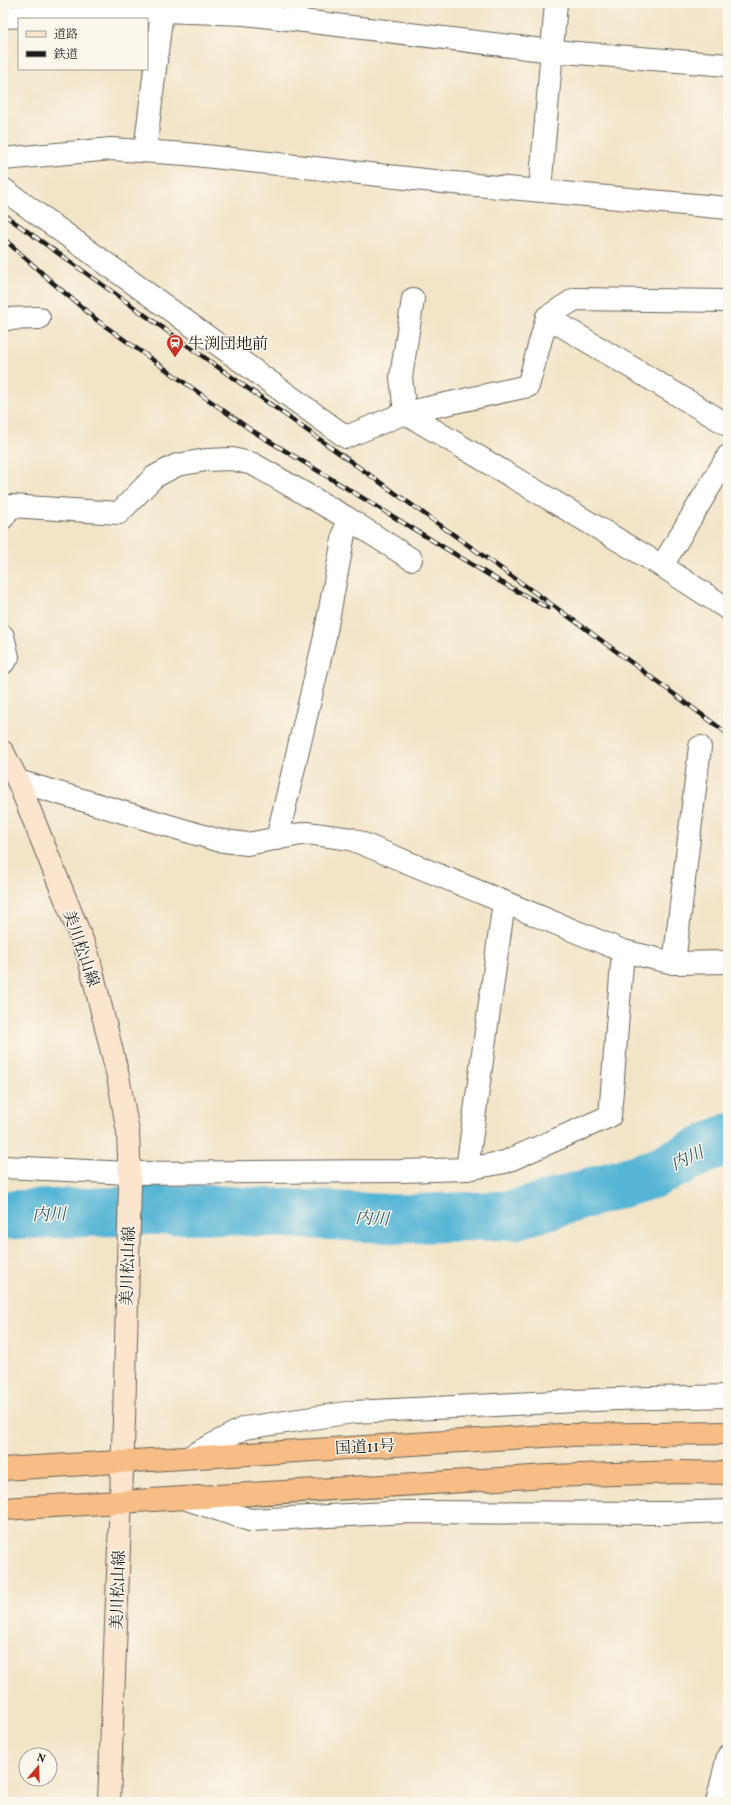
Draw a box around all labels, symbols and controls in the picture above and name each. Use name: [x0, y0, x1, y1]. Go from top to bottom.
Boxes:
legend: [18, 18, 148, 70]
text: 道路: [54, 27, 78, 43]
text: 鉄道: [53, 47, 78, 63]
station icon: 牛渕団地前: [165, 333, 185, 358]
place label: 牛渕団地前: [188, 334, 268, 356]
street label: 美川松山線: [57, 907, 104, 990]
water label: 内川: [667, 1141, 710, 1177]
water label: 内川: [32, 1203, 68, 1228]
water label: 内川: [354, 1207, 391, 1232]
street label: 美川松山線: [117, 1226, 141, 1306]
street label: 国道11号: [334, 1435, 396, 1461]
street label: 美川松山線: [107, 1550, 131, 1630]
north arrow: [18, 1747, 58, 1787]
text: N: [35, 1751, 47, 1767]

